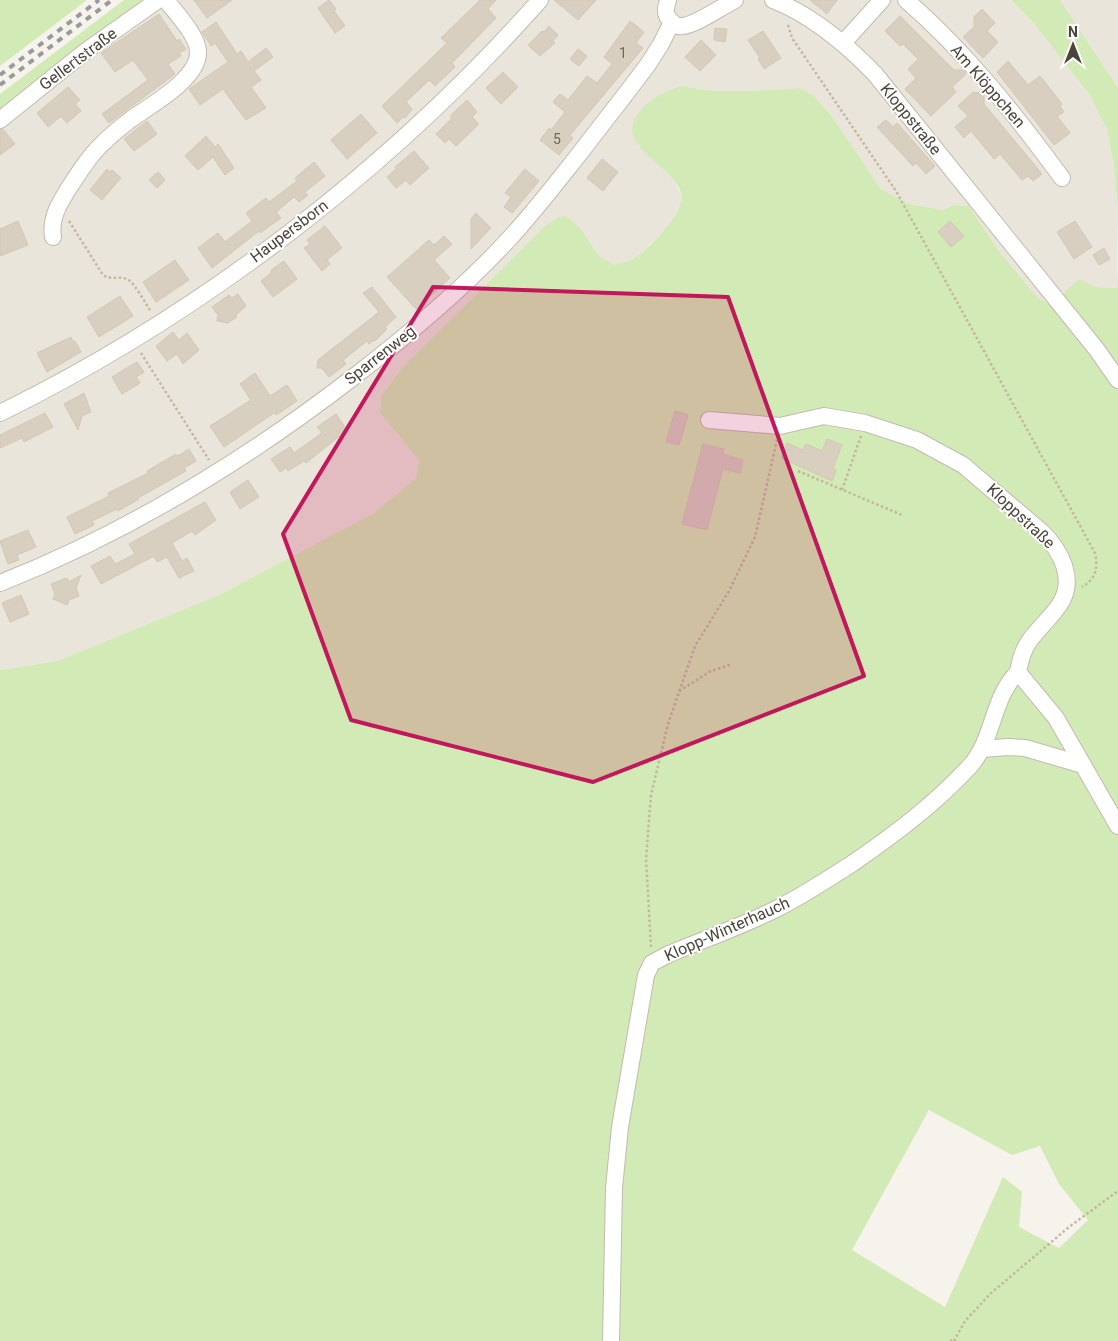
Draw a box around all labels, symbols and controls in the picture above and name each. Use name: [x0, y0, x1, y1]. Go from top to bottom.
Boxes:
north arrow: [1048, 20, 1098, 70]
street label: Gellertstraße: [36, 24, 120, 94]
text: N: [1068, 24, 1078, 40]
street label: Am Klöppchen: [947, 41, 1029, 131]
house number: 1: [619, 45, 627, 61]
street label: Kloppstraße: [876, 79, 946, 159]
house number: 5: [553, 131, 561, 147]
street label: Haupersborn: [246, 196, 332, 266]
street label: Sparrenweg: [341, 321, 419, 389]
street label: Kloppstraße: [983, 480, 1059, 552]
street label: Klopp-Winterhauch: [661, 893, 793, 965]

